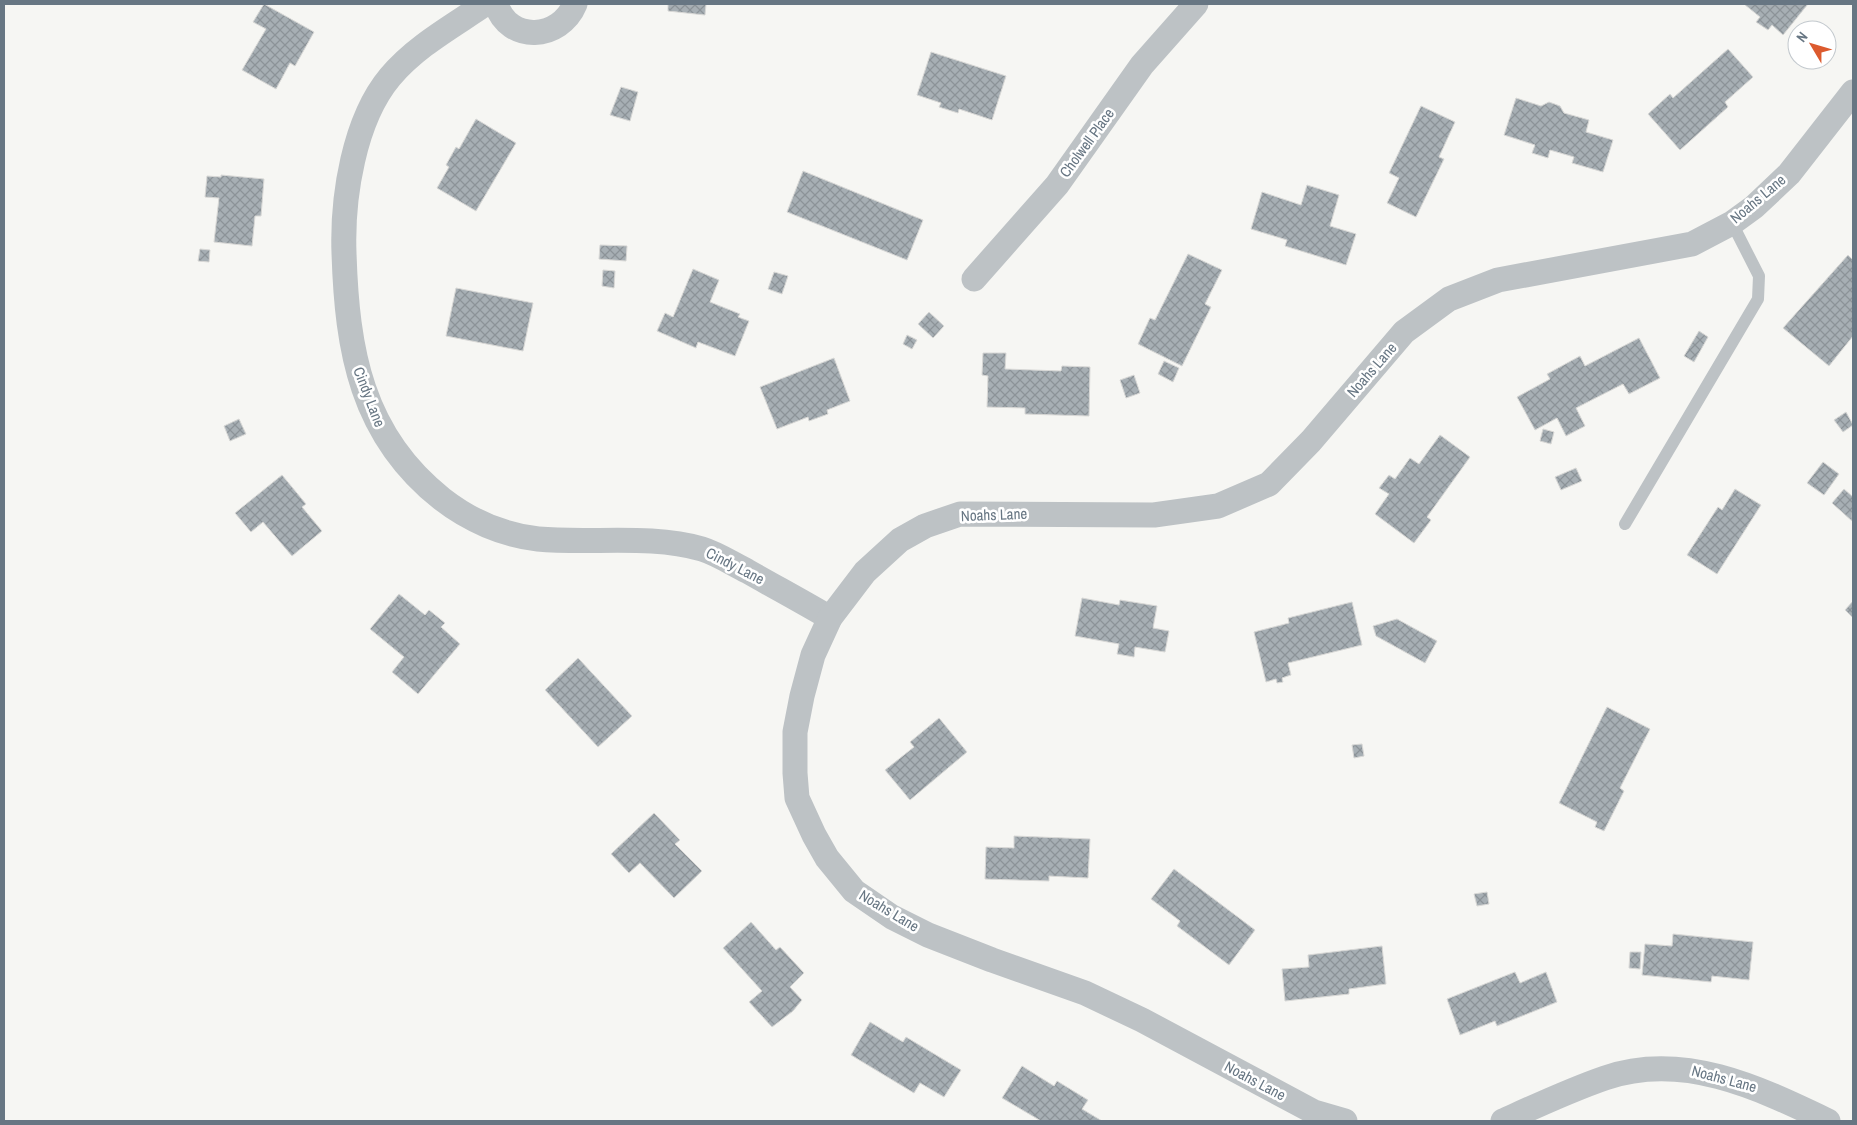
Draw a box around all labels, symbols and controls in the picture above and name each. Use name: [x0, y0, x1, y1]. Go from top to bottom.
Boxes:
north arrow: [1787, 20, 1837, 70]
text: N: [1792, 28, 1811, 46]
street label: Cholwell Place: [1054, 104, 1119, 182]
street label: Noahs Lane: [1726, 169, 1790, 228]
street label: Noahs Lane: [1342, 338, 1401, 402]
street label: Cindy Lane: [348, 364, 391, 430]
street label: Noahs Lane: [960, 503, 1028, 526]
street label: Cindy Lane: [702, 542, 768, 589]
street label: Noahs Lane: [855, 884, 923, 937]
street label: Noahs Lane: [1221, 1056, 1290, 1105]
street label: Noahs Lane: [1689, 1060, 1759, 1097]

